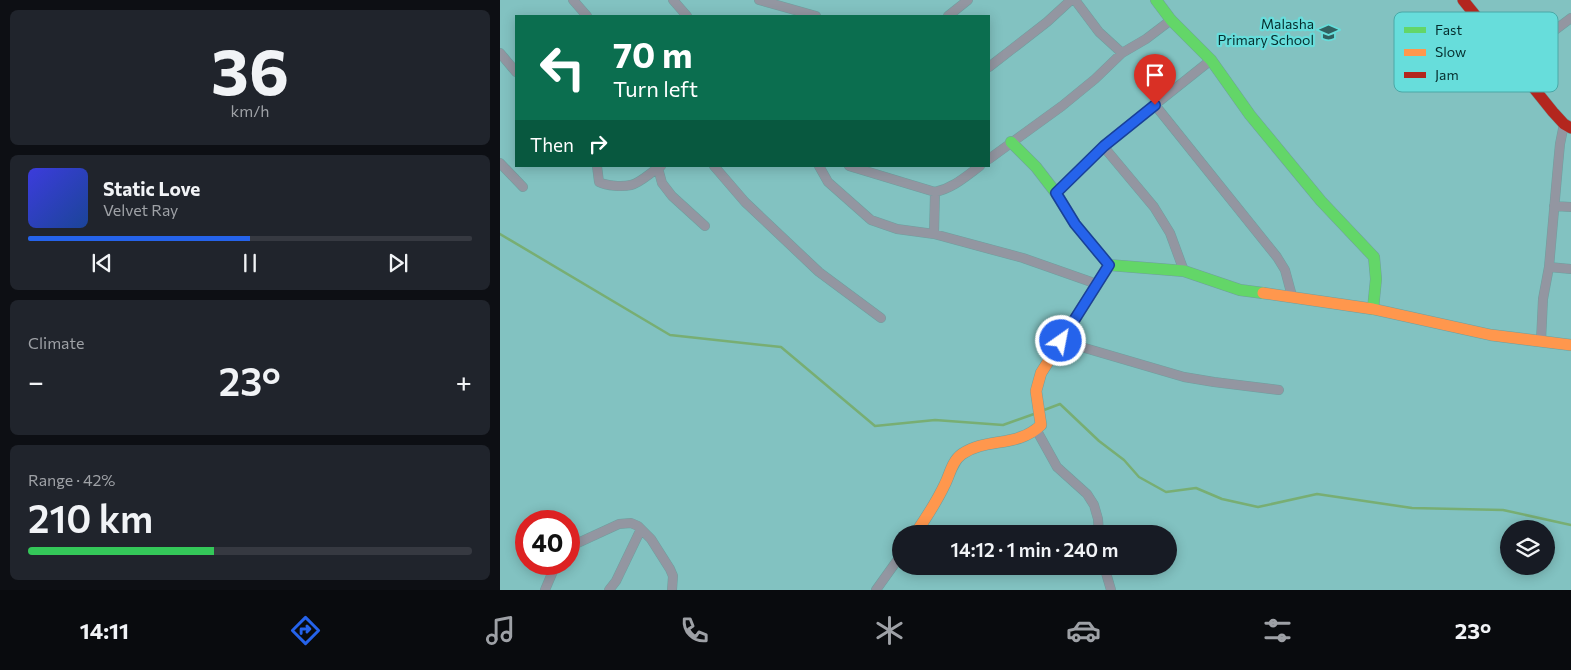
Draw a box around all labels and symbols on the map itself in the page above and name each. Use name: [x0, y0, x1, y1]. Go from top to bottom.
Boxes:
legend: [1394, 12, 1558, 92]
place label: Malasha Primary School: [1218, 15, 1314, 48]
text: Fast: [1435, 21, 1462, 38]
school or university icon: Malasha Primary School: [1318, 22, 1338, 42]
text: Slow: [1435, 43, 1466, 60]
pin: [1134, 54, 1176, 105]
text: Jam: [1435, 66, 1459, 83]
position arrow: [1034, 314, 1086, 366]
speed limit sign: 40: [515, 510, 580, 575]

